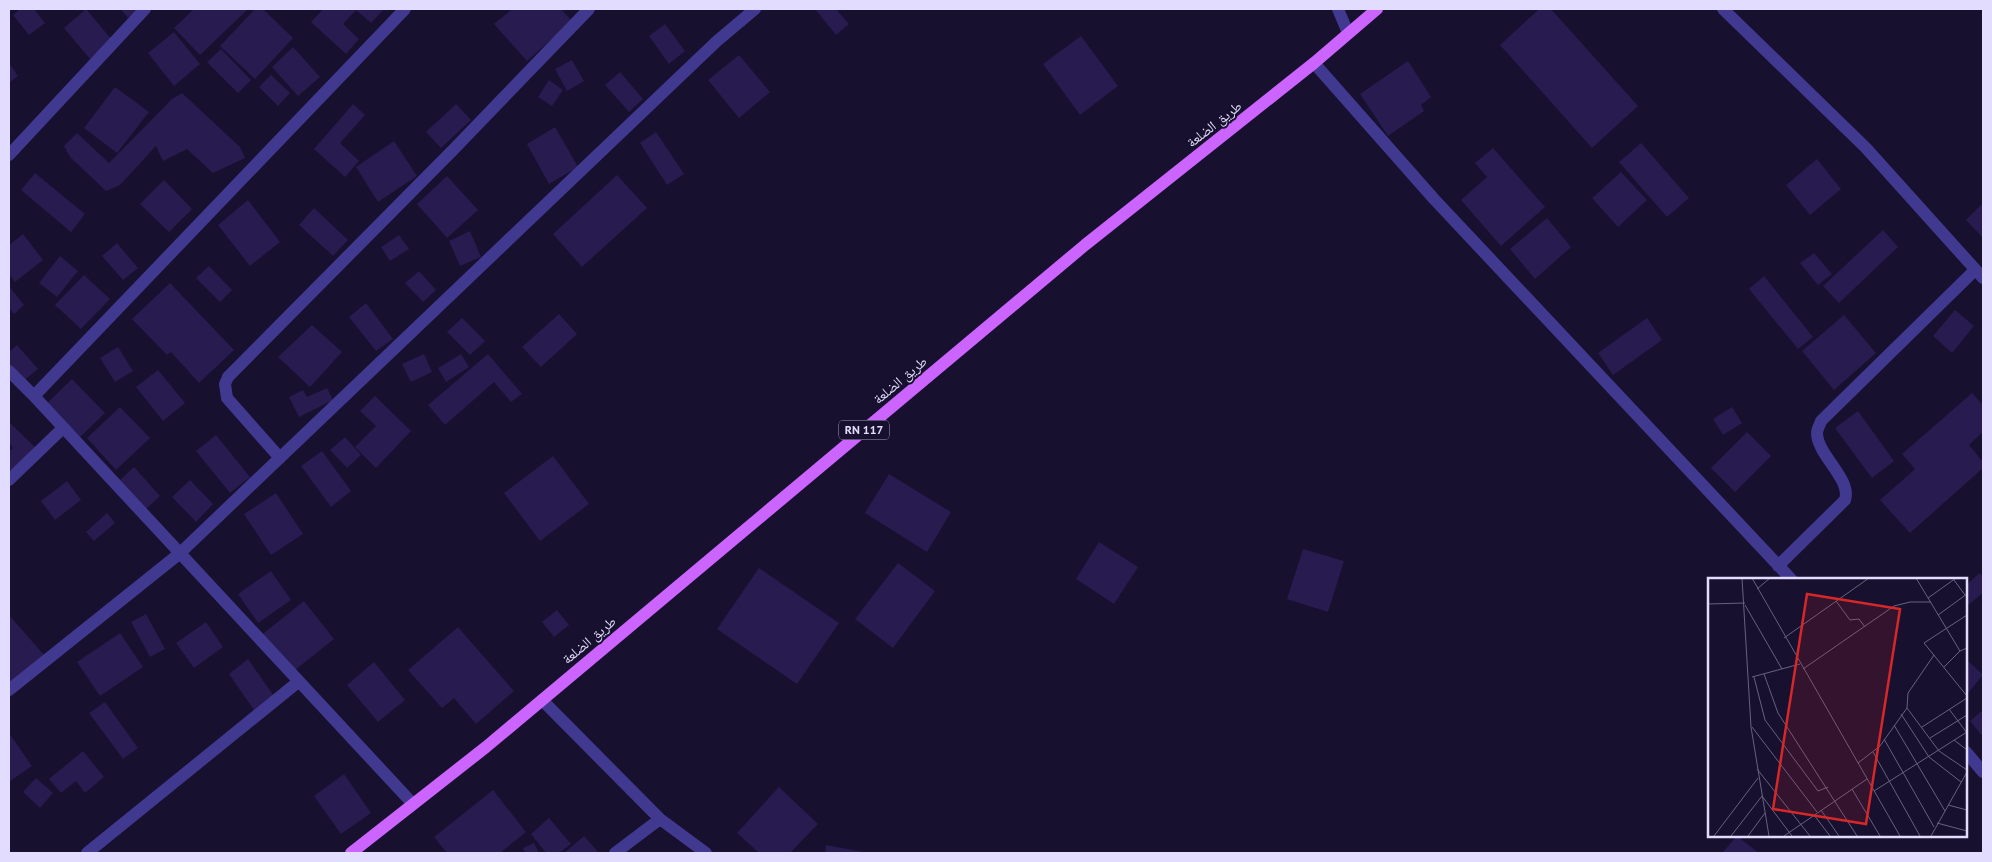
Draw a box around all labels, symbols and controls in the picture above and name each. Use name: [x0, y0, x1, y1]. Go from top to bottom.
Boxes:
street label: طريق الضلعة: [1183, 97, 1246, 152]
street label: طريق الضلعة: [869, 352, 931, 409]
road number: RN 117: [839, 420, 889, 440]
inset map: [1708, 578, 1967, 837]
street label: طريق الضلعة: [558, 612, 620, 669]

